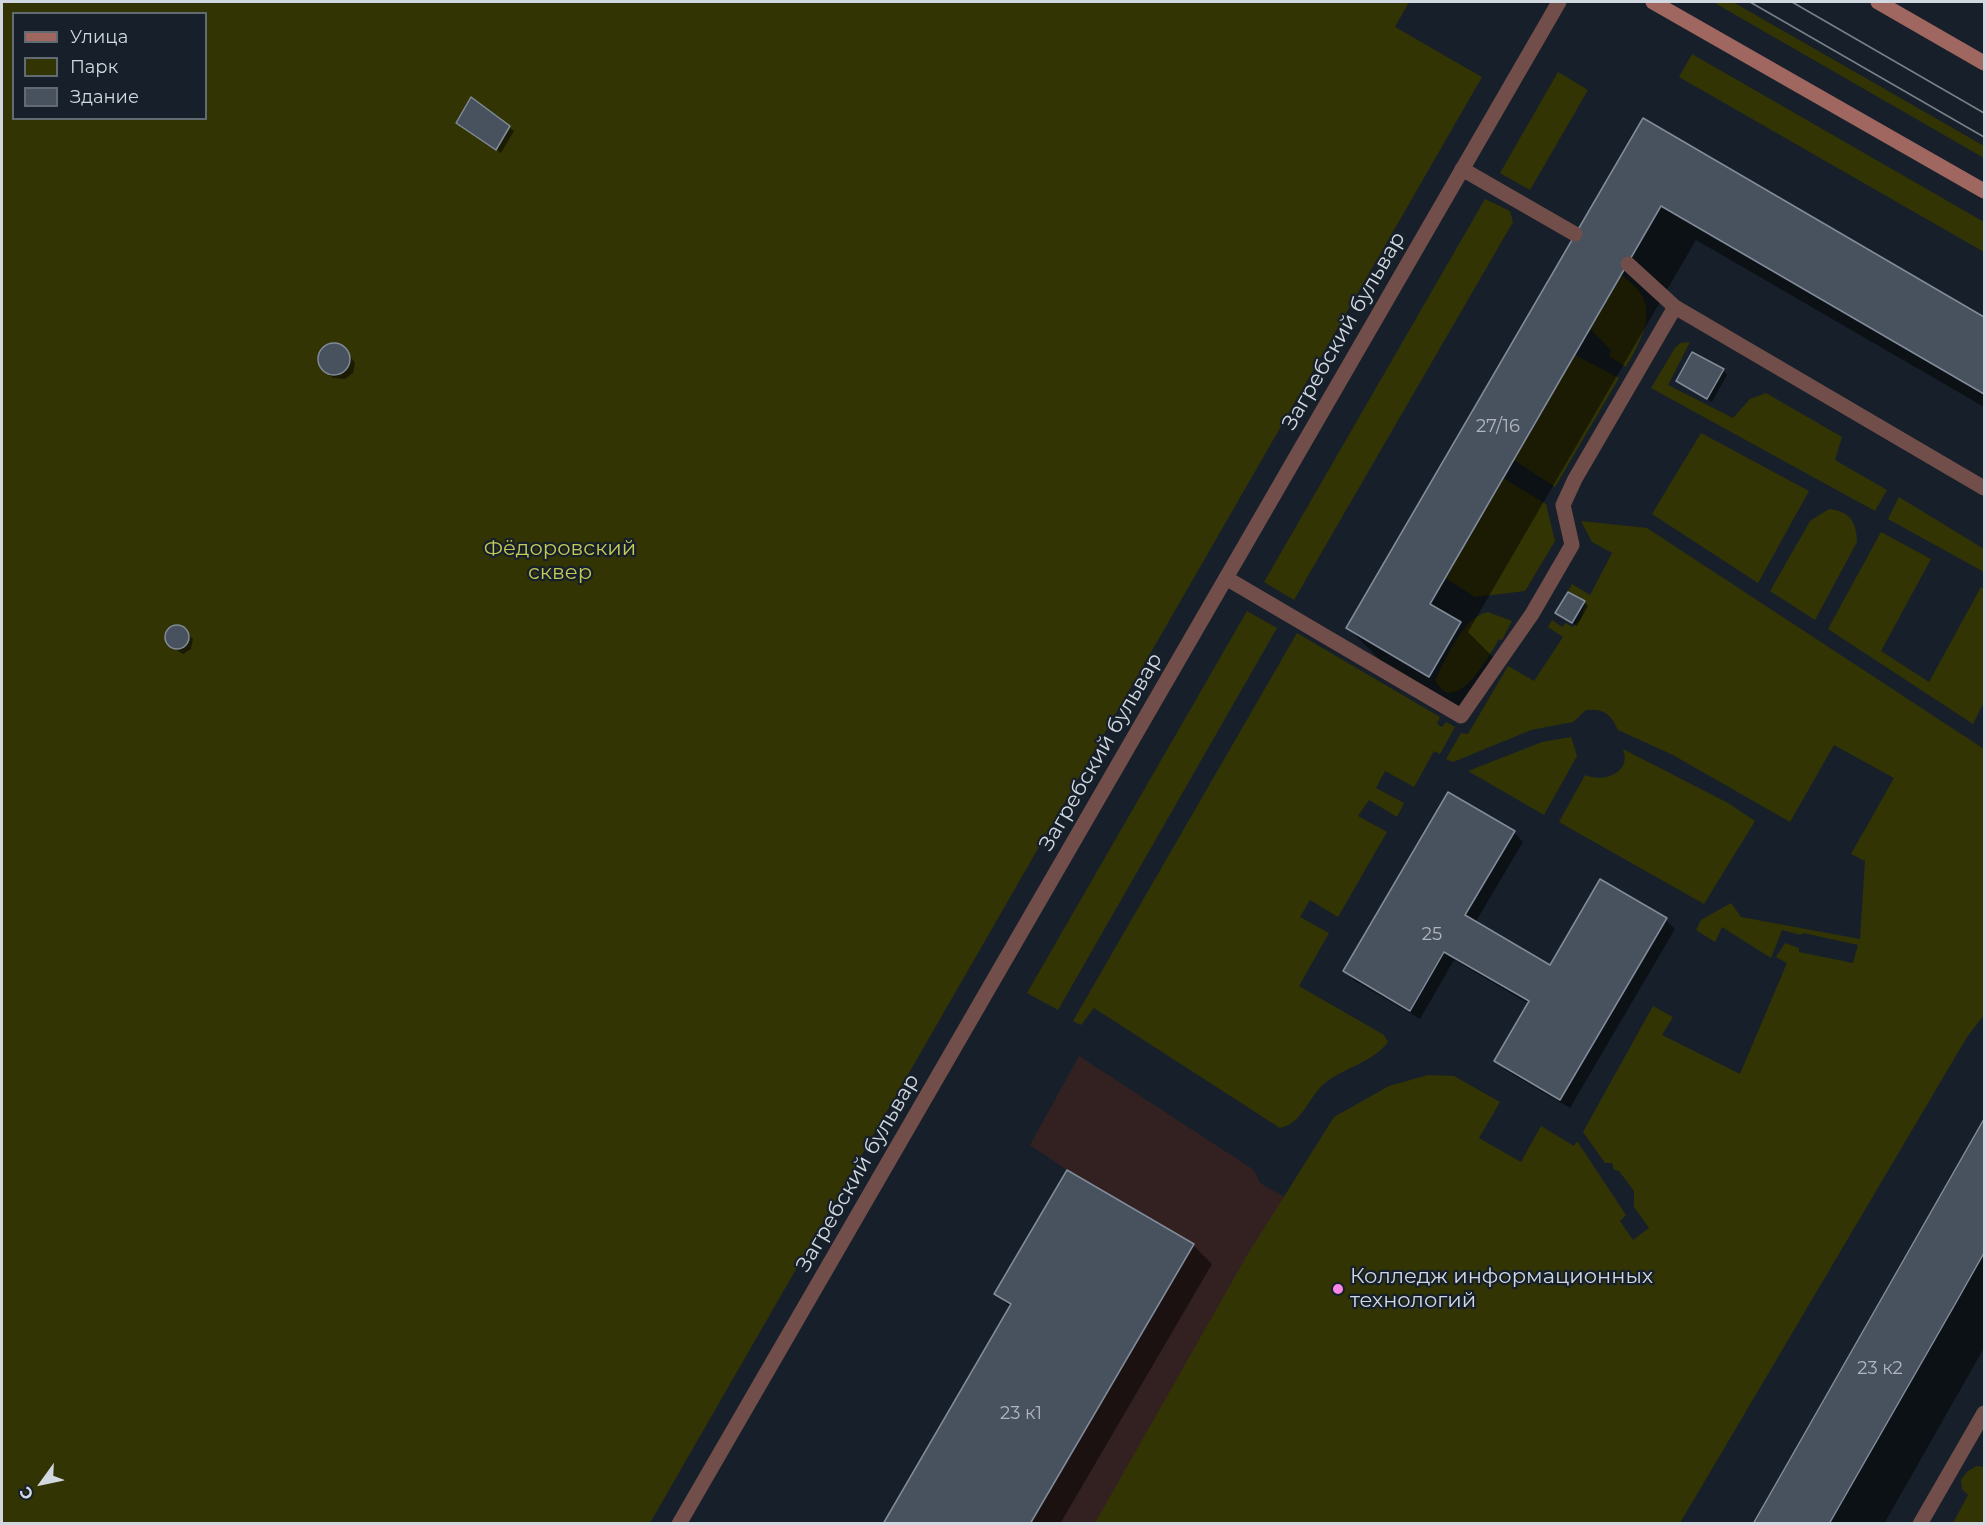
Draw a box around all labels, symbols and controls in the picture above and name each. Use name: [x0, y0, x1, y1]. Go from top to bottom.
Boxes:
legend: [12, 12, 207, 120]
text: Улица: [70, 26, 128, 48]
text: Парк: [70, 56, 118, 78]
text: Здание: [70, 86, 139, 108]
street label: Загребский бульвар: [1277, 228, 1411, 434]
house number: 27/16: [1476, 416, 1520, 438]
park label: Фёдоровский сквер: [484, 536, 636, 586]
street label: Загребский бульвар: [1034, 649, 1168, 855]
house number: 25: [1422, 924, 1442, 946]
street label: Загребский бульвар: [791, 1070, 925, 1276]
place label: Колледж информационных технологий: [1350, 1264, 1653, 1314]
marker: Колледж информационных технологий: [1331, 1282, 1345, 1296]
house number: 23 к2: [1857, 1358, 1903, 1380]
house number: 23 к1: [1000, 1403, 1042, 1425]
north arrow: [12, 1453, 72, 1513]
text: С: [15, 1483, 38, 1503]

